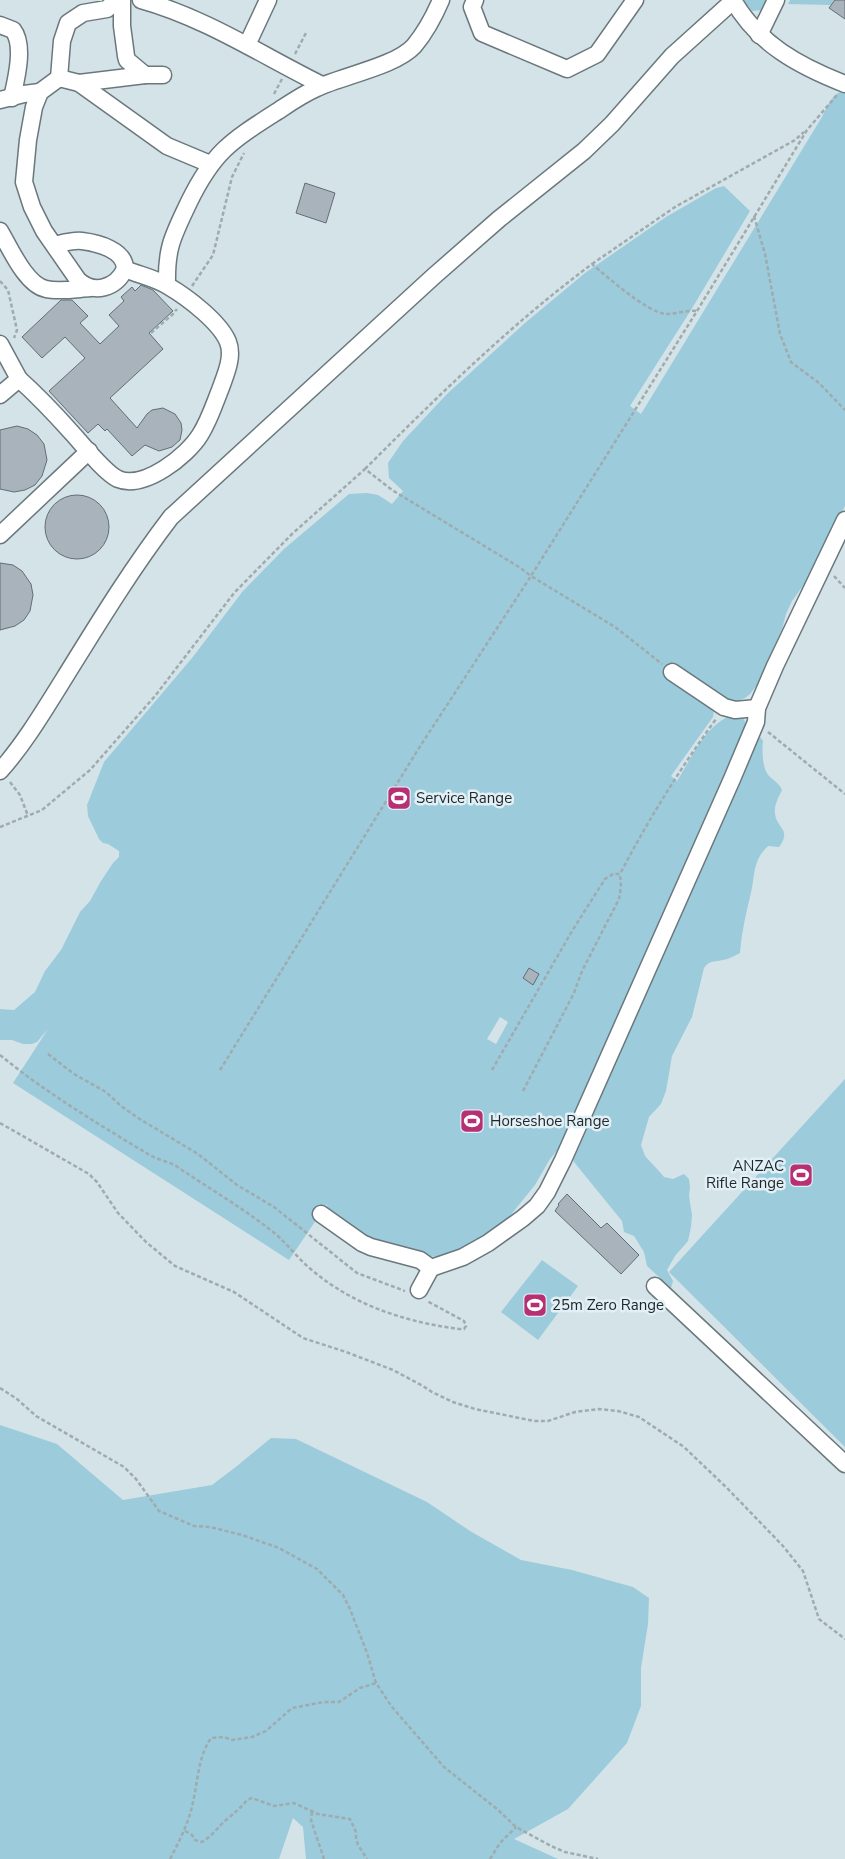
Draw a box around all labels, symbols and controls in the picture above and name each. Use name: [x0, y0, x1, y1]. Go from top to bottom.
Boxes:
sports icon: Service Range: [386, 785, 412, 811]
place label: Service Range: [416, 788, 512, 808]
sports icon: Horseshoe Range: [459, 1108, 485, 1134]
place label: Horseshoe Range: [490, 1111, 609, 1131]
place label: ANZAC Rifle Range: [706, 1156, 784, 1193]
sports icon: ANZAC Rifle Range: [788, 1162, 814, 1188]
sports icon: 25m Zero Range: [522, 1292, 548, 1318]
place label: 25m Zero Range: [552, 1295, 664, 1315]

